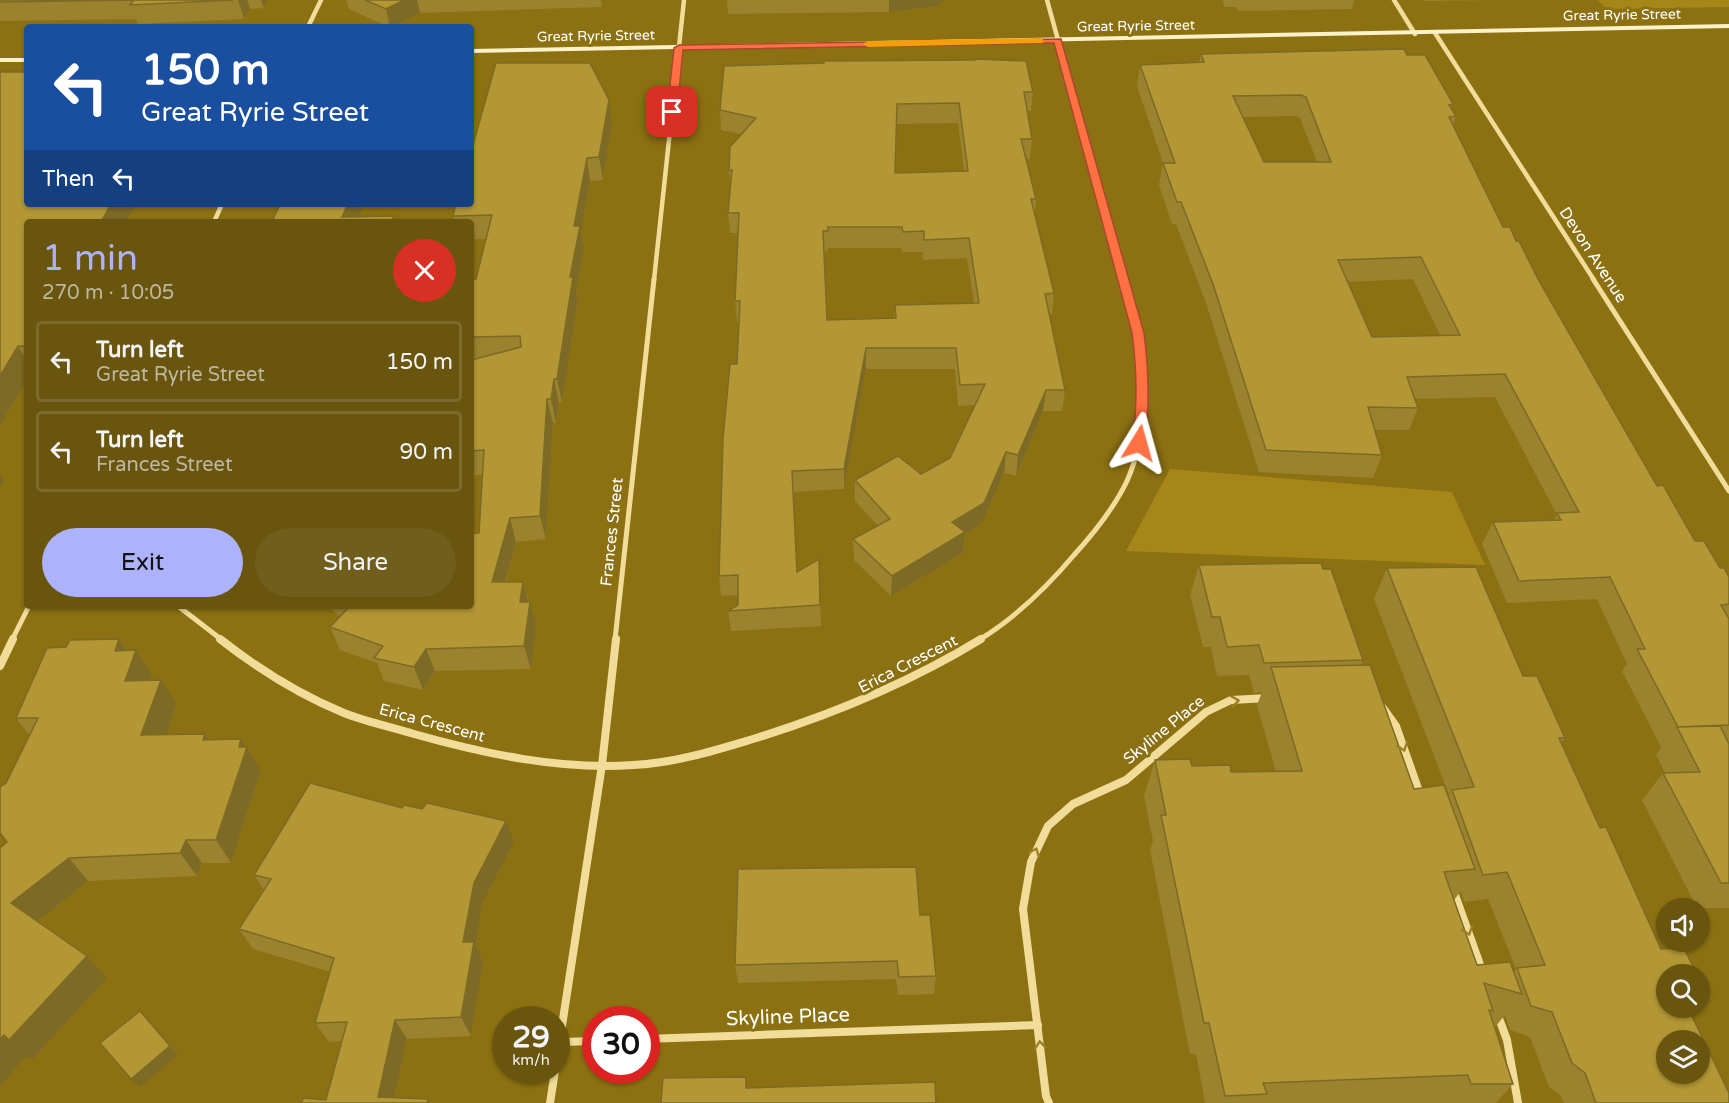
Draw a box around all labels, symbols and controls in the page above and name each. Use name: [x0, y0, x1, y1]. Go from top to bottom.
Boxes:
street label: Great Ryrie Street: [1563, 5, 1682, 25]
street label: Great Ryrie Street: [1077, 16, 1196, 36]
street label: Great Ryrie Street: [537, 26, 656, 46]
text: 150 m: [141, 45, 270, 96]
icon: left: [42, 48, 120, 126]
pin: [646, 86, 697, 137]
icon: arrive: [655, 95, 688, 128]
text: Great Ryrie Street: [141, 96, 369, 129]
icon: left: [107, 162, 140, 195]
text: Then: [42, 166, 95, 192]
street label: Devon Avenue: [1555, 203, 1631, 307]
text: 1 min: [42, 237, 138, 280]
button: close: [393, 239, 456, 302]
text: 270 m · 10:05: [42, 281, 174, 305]
text: Turn left: [96, 337, 184, 363]
icon: left: [45, 345, 78, 378]
text: 150 m: [386, 349, 453, 375]
text: Great Ryrie Street: [96, 363, 265, 387]
position arrow: [1107, 411, 1171, 475]
text: Turn left: [96, 427, 184, 453]
icon: left: [45, 435, 78, 468]
text: 90 m: [399, 439, 453, 465]
text: Frances Street: [96, 453, 233, 477]
street label: Frances Street: [596, 477, 628, 587]
button: Exit: [42, 528, 243, 597]
button: Share: [255, 528, 456, 597]
street label: Erica Crescent: [855, 630, 961, 698]
street label: Skyline Place: [1119, 691, 1209, 769]
one-way arrow: [1231, 695, 1240, 707]
street label: Erica Crescent: [377, 699, 487, 747]
one-way arrow: [1396, 741, 1409, 751]
one-way arrow: [1028, 848, 1040, 859]
map controls: [1656, 898, 1710, 1084]
button: sound: [1656, 898, 1710, 952]
one-way arrow: [1461, 925, 1474, 935]
button: search: [1656, 964, 1710, 1018]
street label: Skyline Place: [726, 1003, 850, 1031]
speed limit sign: 30: [582, 1006, 660, 1084]
text: 29: [512, 1019, 550, 1056]
button: layers: [1656, 1030, 1710, 1084]
one-way arrow: [1034, 1041, 1047, 1050]
text: km/h: [512, 1051, 550, 1069]

